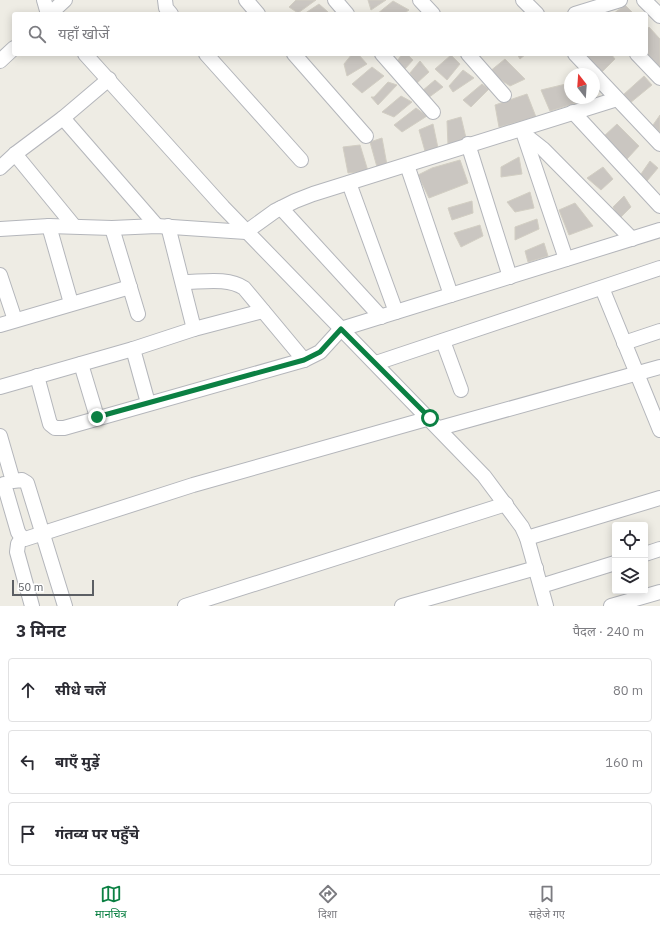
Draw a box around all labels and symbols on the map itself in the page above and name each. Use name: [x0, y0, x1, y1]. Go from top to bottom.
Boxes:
north arrow: [564, 68, 600, 104]
route end: [88, 408, 106, 426]
route start: [421, 409, 439, 427]
scale bar: [12, 578, 94, 597]

